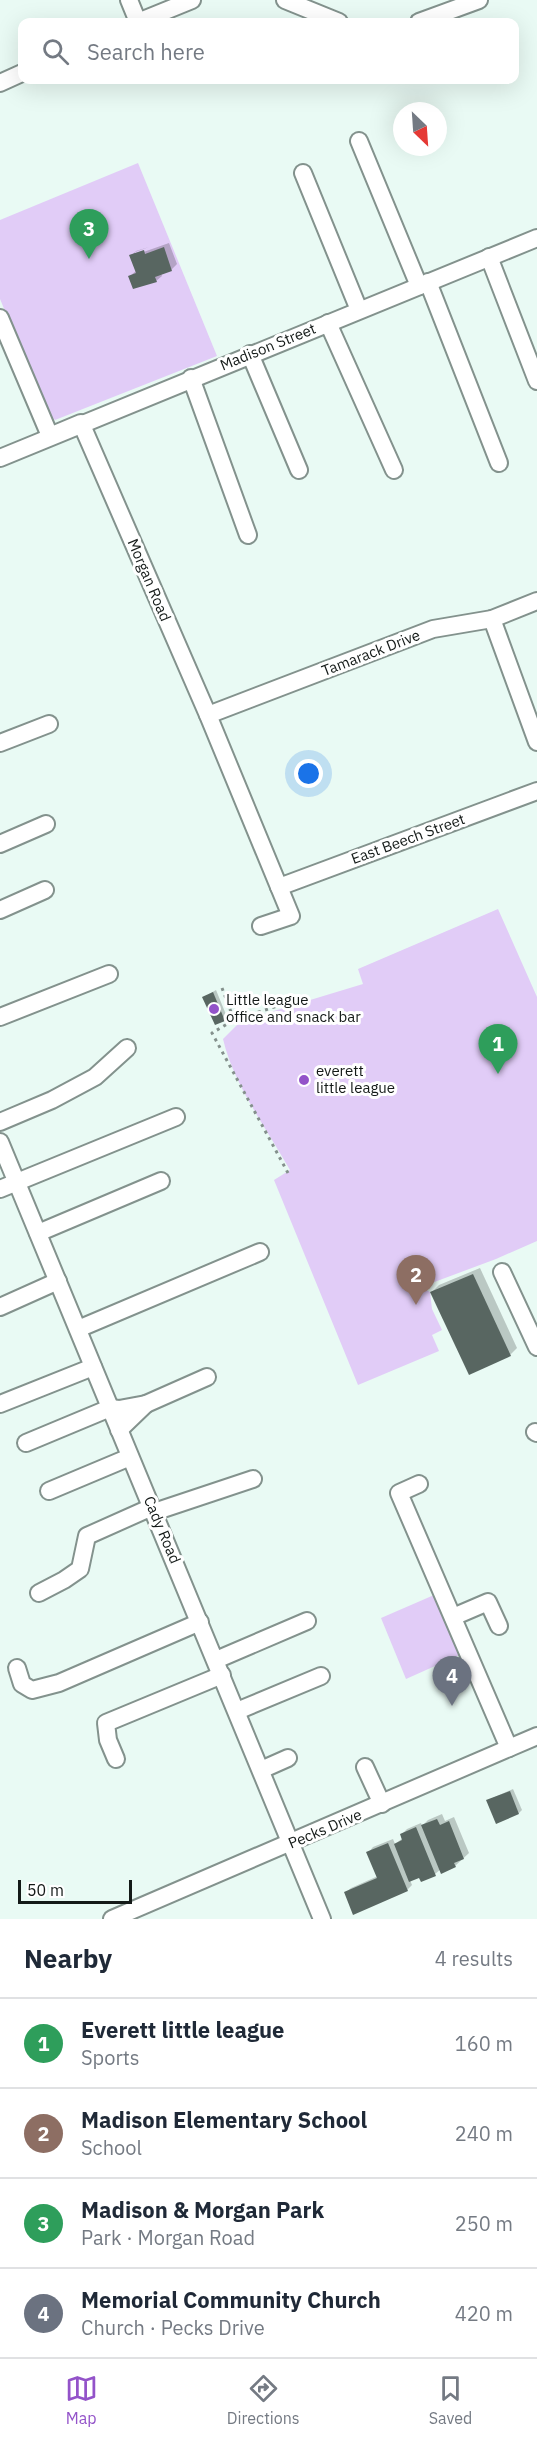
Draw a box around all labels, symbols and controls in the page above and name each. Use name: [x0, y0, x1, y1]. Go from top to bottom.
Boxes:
search box: [18, 18, 519, 84]
icon: search: [39, 35, 72, 68]
text: Search here: [87, 37, 205, 66]
north arrow: [393, 102, 447, 156]
pin: 3: [70, 210, 109, 259]
street label: Madison Street: [217, 319, 318, 374]
street label: Morgan Road: [123, 536, 175, 624]
street label: Tamarack Drive: [319, 625, 423, 680]
your location: [294, 759, 323, 788]
street label: East Beech Street: [348, 809, 467, 868]
place label: Little league office and snack bar: [226, 990, 361, 1026]
marker: Little league office and snack bar: [207, 1002, 221, 1016]
pin: 1: [478, 1024, 518, 1074]
place label: everett little league: [316, 1061, 395, 1097]
marker: everett little league: [297, 1073, 311, 1087]
pin: 2: [396, 1256, 436, 1305]
street label: Cady Road: [140, 1493, 185, 1566]
pin: 4: [432, 1656, 472, 1706]
street label: Pecks Drive: [285, 1805, 364, 1853]
scale bar: [18, 1877, 132, 1904]
text: 50 m: [27, 1880, 64, 1900]
text: Nearby: [24, 1941, 112, 1975]
text: 4 results: [435, 1945, 513, 1972]
text: Everett little league: [81, 2015, 284, 2044]
text: 1: [38, 2030, 50, 2057]
text: 160 m: [455, 2030, 513, 2057]
text: Sports: [81, 2044, 140, 2071]
text: Madison Elementary School: [81, 2105, 367, 2134]
text: 2: [38, 2120, 50, 2147]
text: 240 m: [455, 2120, 513, 2147]
text: School: [81, 2134, 142, 2161]
text: Madison & Morgan Park: [81, 2195, 324, 2224]
text: 3: [38, 2210, 50, 2237]
text: 250 m: [455, 2210, 513, 2237]
text: Park · Morgan Road: [81, 2224, 255, 2251]
text: Memorial Community Church: [81, 2285, 381, 2314]
text: 4: [38, 2300, 50, 2327]
text: 420 m: [455, 2300, 513, 2327]
text: Church · Pecks Drive: [81, 2314, 265, 2341]
tab: Map: [65, 2372, 98, 2428]
tab: Directions: [227, 2372, 300, 2428]
tab: Saved: [429, 2372, 472, 2428]

